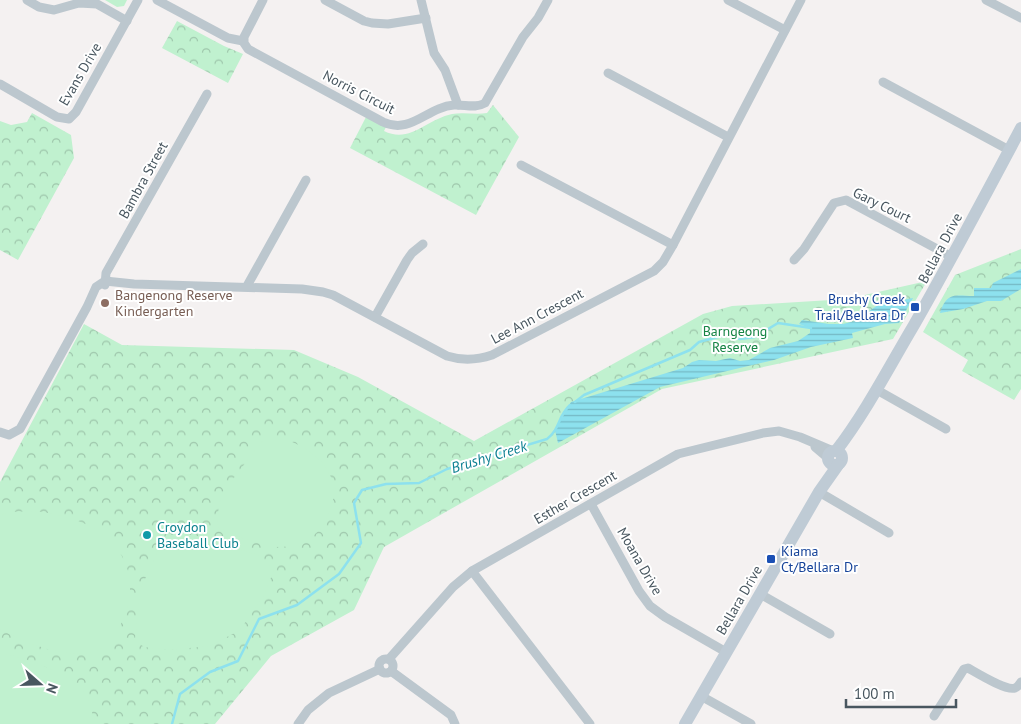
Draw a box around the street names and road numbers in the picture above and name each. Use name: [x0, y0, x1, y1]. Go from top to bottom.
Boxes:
street label: Evans Drive: [55, 39, 105, 109]
street label: Norris Circuit: [320, 66, 398, 118]
street label: Bambra Street: [114, 138, 172, 222]
street label: Gary Court: [850, 183, 914, 227]
street label: Bellara Drive: [914, 210, 966, 286]
street label: Lee Ann Crescent: [488, 284, 586, 348]
street label: Esther Crescent: [530, 466, 620, 528]
street label: Moana Drive: [613, 524, 667, 598]
street label: Bellara Drive: [712, 562, 766, 638]

